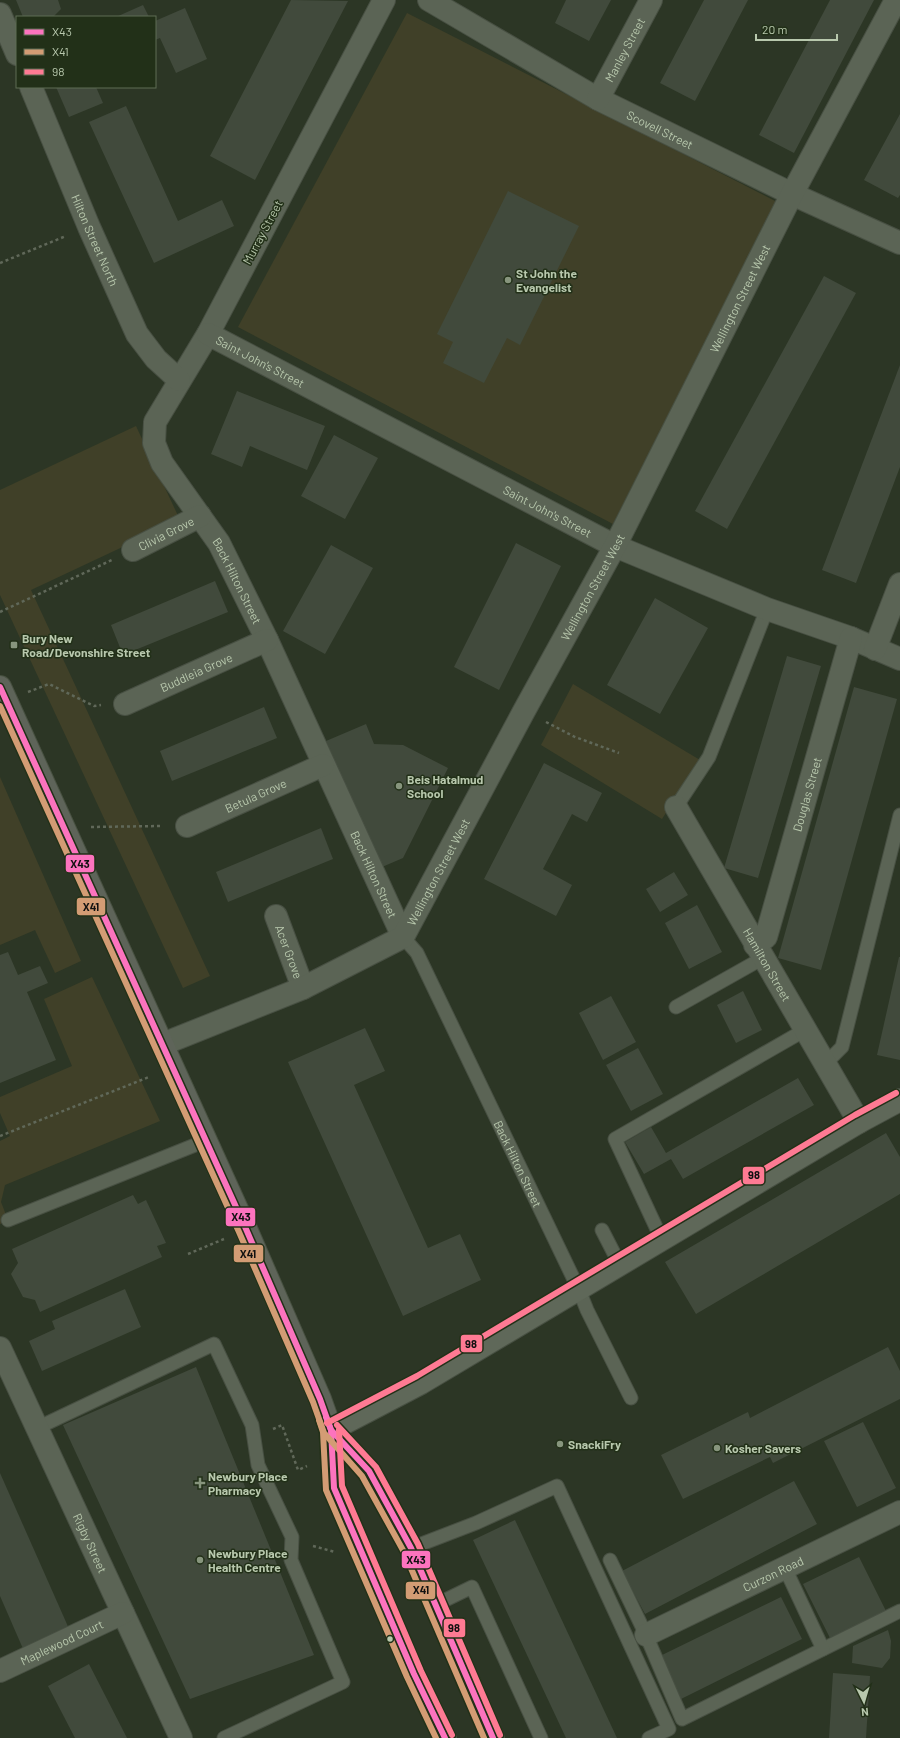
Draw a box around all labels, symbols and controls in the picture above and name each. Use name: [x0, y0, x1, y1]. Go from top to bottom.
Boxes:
street label: Manley Street: [602, 15, 647, 84]
legend: [16, 16, 156, 88]
scale bar: [756, 16, 837, 42]
text: 20 m: [762, 22, 788, 36]
text: X43: [52, 24, 72, 38]
text: X41: [52, 44, 69, 58]
text: 98: [52, 64, 65, 78]
street label: Scovell Street: [625, 107, 696, 152]
street label: Hilton Street North: [69, 192, 121, 288]
street label: Murray Street: [239, 198, 285, 266]
street label: Wellington Street West: [707, 242, 773, 355]
place label: St John the Evangelist: [516, 266, 577, 294]
marker: St John the Evangelist: [503, 275, 513, 285]
street label: Saint John's Street: [214, 332, 307, 390]
street label: Saint John's Street: [501, 482, 594, 540]
street label: Clivia Grove: [136, 513, 196, 553]
street label: Wellington Street West: [558, 532, 627, 643]
street label: Back Hilton Street: [210, 535, 265, 626]
place label: Bury New Road/Devonshire Street: [22, 631, 151, 659]
marker: Bury New Road/Devonshire Street: [9, 640, 19, 650]
street label: Buddleia Grove: [158, 650, 234, 694]
street label: Douglas Street: [789, 755, 824, 833]
place label: Beis Hatalmud School: [407, 772, 484, 800]
street label: Betula Grove: [223, 775, 288, 815]
marker: Beis Hatalmud School: [394, 781, 404, 791]
street label: Wellington Street West: [404, 816, 472, 928]
street label: Back Hilton Street: [348, 829, 400, 920]
line badge: X43: [65, 854, 95, 873]
text: X43: [70, 857, 90, 870]
line badge: X41: [76, 897, 106, 916]
text: X41: [83, 900, 99, 913]
street label: Acer Grove: [273, 923, 306, 980]
street label: Hamilton Street: [741, 925, 794, 1003]
street label: Back Hilton Street: [492, 1118, 545, 1209]
line badge: 98: [742, 1166, 765, 1185]
text: 98: [748, 1168, 760, 1181]
line badge: X43: [225, 1207, 256, 1227]
text: X43: [231, 1210, 251, 1223]
line badge: X41: [233, 1244, 264, 1263]
text: X41: [240, 1247, 256, 1260]
line badge: 98: [460, 1334, 483, 1353]
text: 98: [465, 1337, 477, 1350]
place label: SnackiFry: [568, 1437, 621, 1451]
marker: SnackiFry: [555, 1439, 565, 1449]
place label: Kosher Savers: [725, 1441, 801, 1455]
marker: Kosher Savers: [712, 1443, 722, 1453]
place label: Newbury Place Pharmacy: [208, 1469, 288, 1497]
marker: Newbury Place Pharmacy: [195, 1478, 205, 1488]
street label: Rigby Street: [71, 1511, 110, 1575]
place label: Newbury Place Health Centre: [208, 1546, 288, 1574]
line badge: X43: [401, 1550, 431, 1569]
text: X43: [406, 1553, 426, 1566]
street label: Curzon Road: [740, 1553, 805, 1594]
marker: Newbury Place Health Centre: [195, 1555, 205, 1565]
line badge: X41: [405, 1581, 436, 1600]
text: X41: [413, 1583, 429, 1596]
street label: Maplewood Court: [18, 1616, 105, 1668]
line badge: 98: [443, 1618, 466, 1638]
text: 98: [448, 1621, 460, 1634]
unlabelled marker: [385, 1634, 395, 1644]
north arrow: [844, 1682, 884, 1722]
text: N: [861, 1706, 869, 1719]

